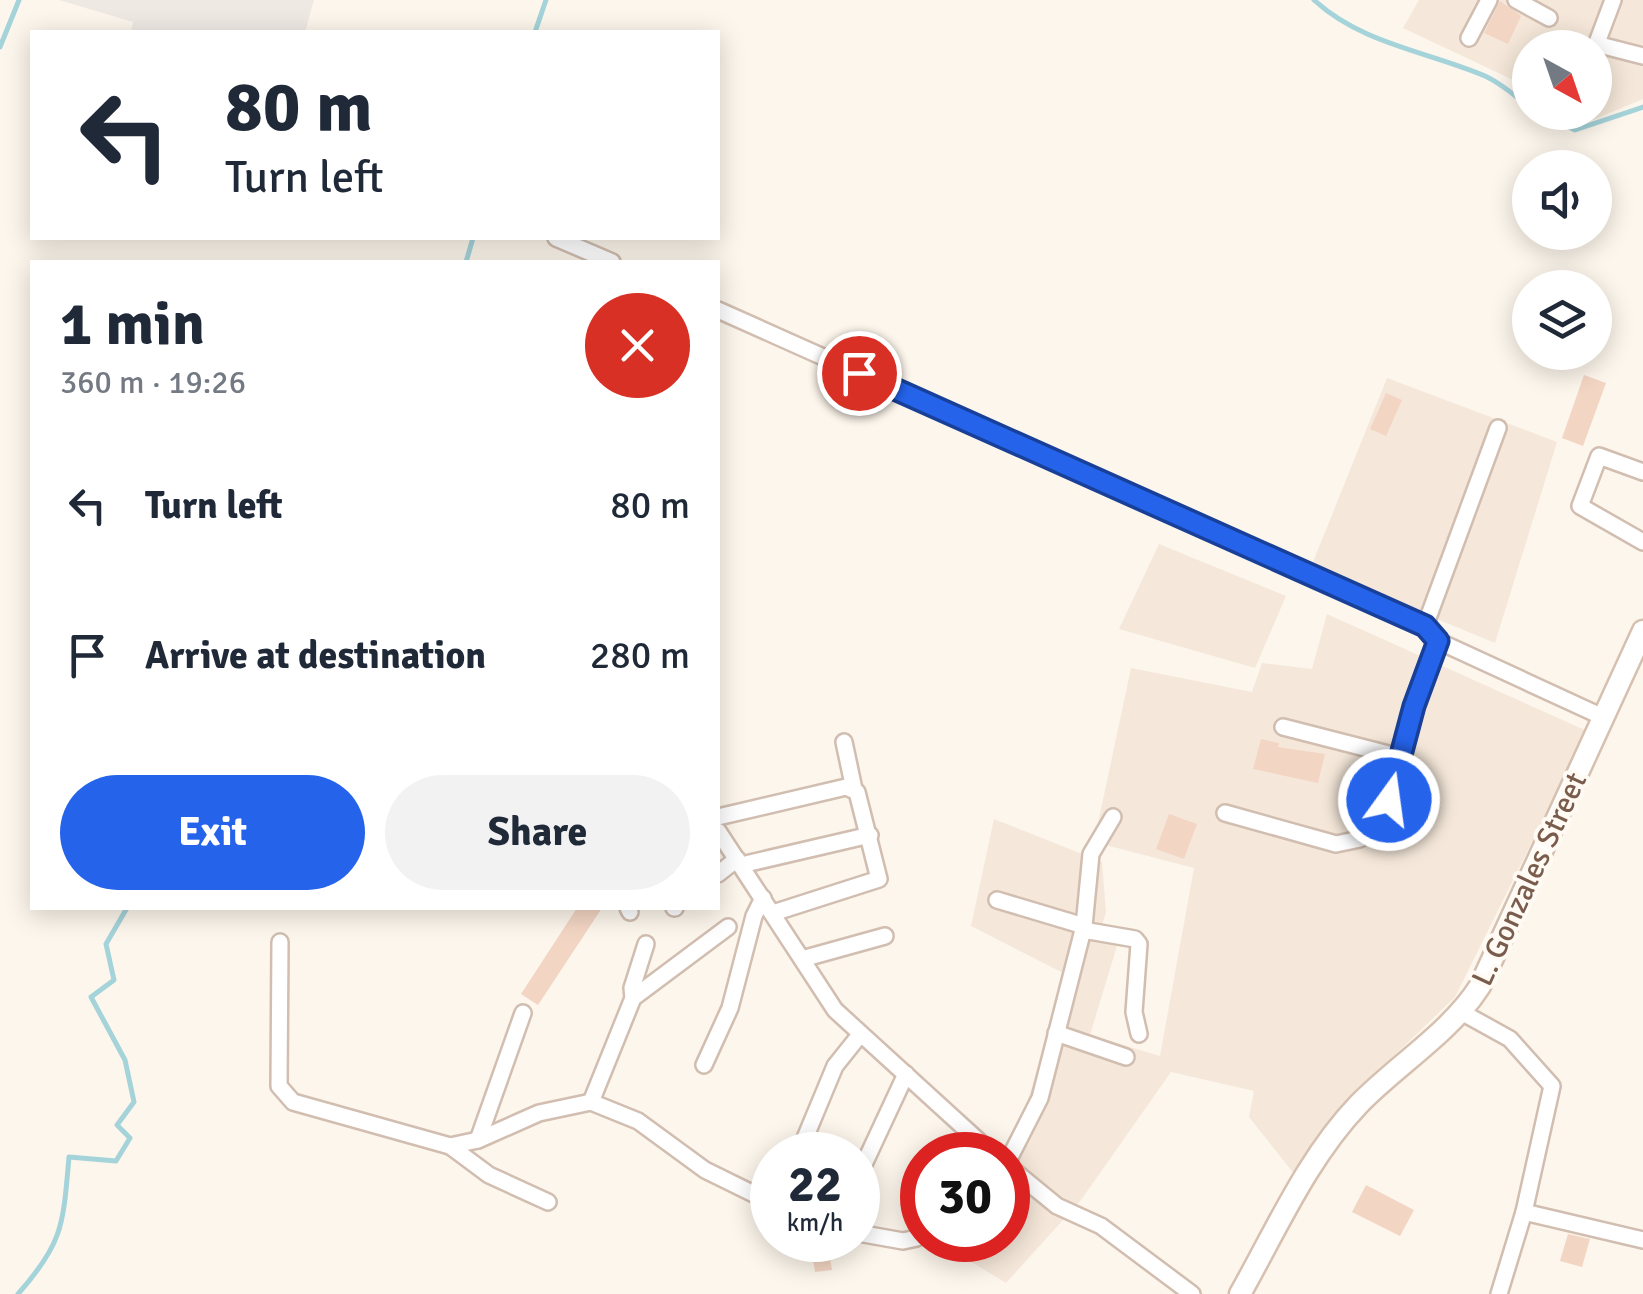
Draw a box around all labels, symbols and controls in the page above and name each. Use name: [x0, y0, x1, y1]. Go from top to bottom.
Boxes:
north arrow: [1512, 30, 1612, 130]
map controls: [1512, 30, 1612, 370]
text: 80 m: [225, 64, 373, 150]
icon: left: [60, 70, 190, 200]
text: Turn left: [225, 150, 384, 205]
button: sound: [1512, 150, 1612, 250]
button: layers: [1512, 270, 1612, 370]
text: 1 min: [60, 288, 205, 362]
button: close: [585, 293, 690, 398]
pin: [817, 331, 902, 416]
icon: arrive: [832, 346, 887, 401]
text: 360 m · 19:26: [60, 363, 246, 402]
icon: left: [60, 478, 115, 533]
text: Turn left: [145, 482, 283, 529]
text: 80 m: [610, 482, 690, 529]
icon: arrive: [60, 628, 115, 683]
text: Arrive at destination: [145, 632, 486, 679]
text: 280 m: [590, 632, 690, 679]
position arrow: [1337, 748, 1441, 852]
street label: L. Gonzales Street: [1464, 767, 1595, 992]
button: Exit: [60, 775, 365, 890]
button: Share: [385, 775, 690, 890]
speed limit sign: 30: [900, 1132, 1030, 1262]
text: 22: [788, 1154, 842, 1216]
text: km/h: [787, 1207, 843, 1238]

